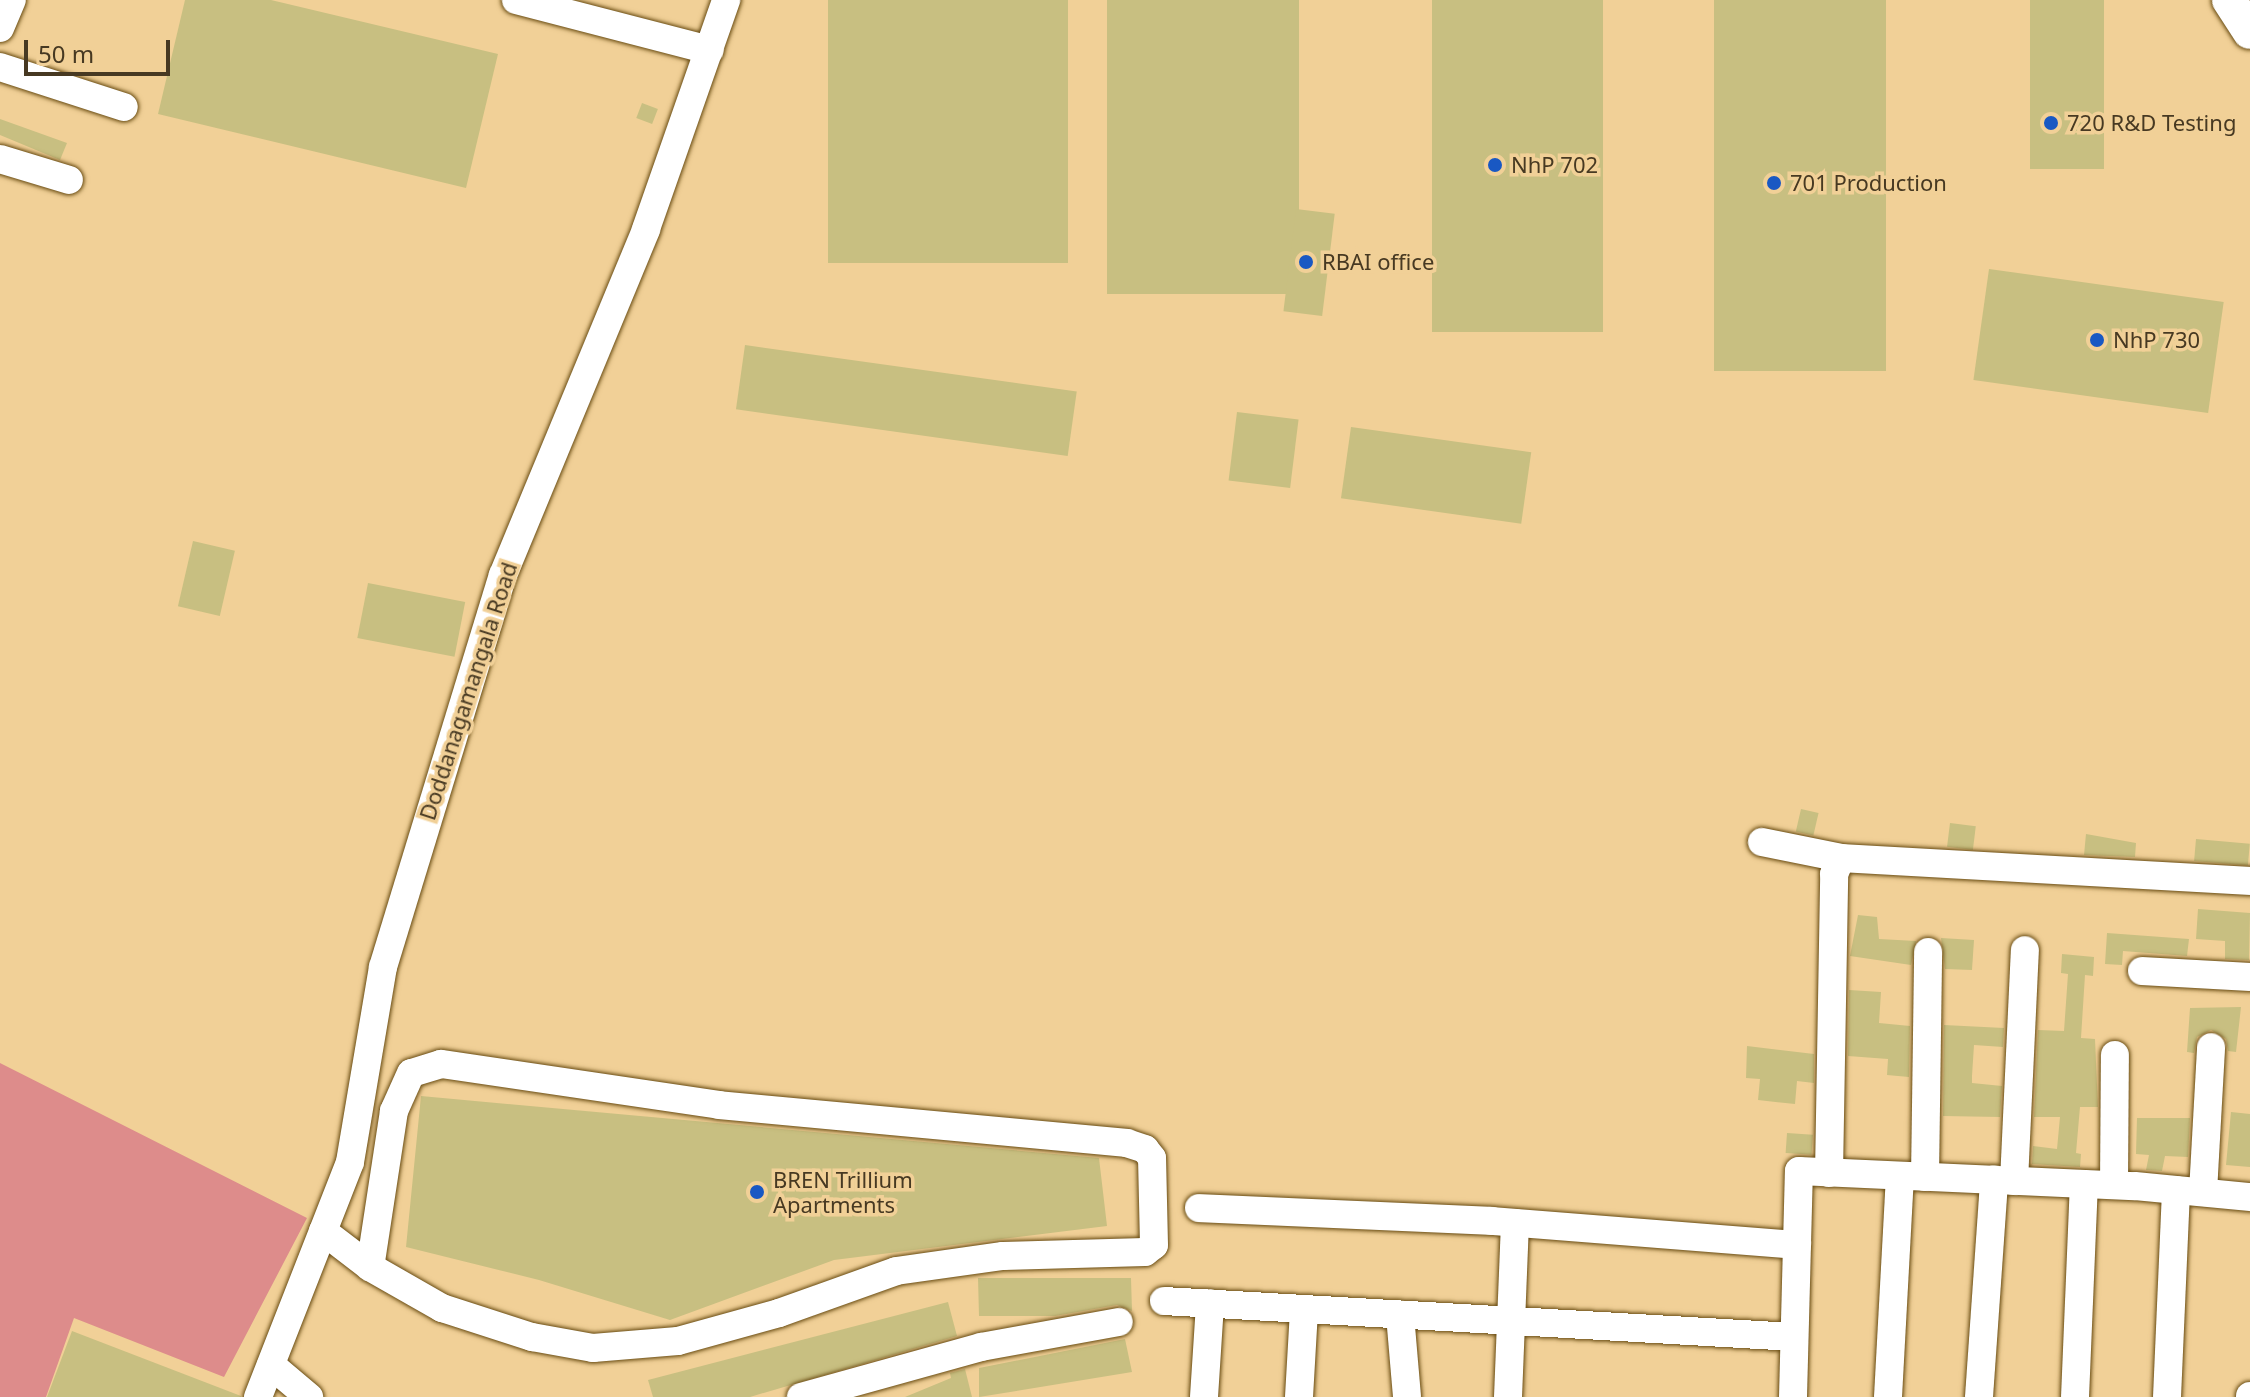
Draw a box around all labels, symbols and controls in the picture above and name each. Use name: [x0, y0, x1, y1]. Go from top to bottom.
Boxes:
scale bar: [28, 24, 174, 74]
text: 50 m: [38, 37, 94, 70]
place label: 720 R&D Testing: [2067, 110, 2236, 136]
marker: 720 R&D Testing: [2042, 114, 2060, 132]
place label: NhP 702: [1511, 152, 1598, 178]
marker: NhP 702: [1486, 156, 1504, 174]
place label: 701 Production: [1790, 170, 1947, 196]
marker: 701 Production: [1765, 174, 1783, 192]
place label: RBAI office: [1322, 249, 1434, 275]
marker: RBAI office: [1297, 253, 1315, 271]
place label: NhP 730: [2113, 327, 2200, 353]
marker: NhP 730: [2088, 331, 2106, 349]
street label: Doddanagamangala Road: [414, 559, 522, 823]
place label: BREN Trillium Apartments: [773, 1166, 913, 1218]
marker: BREN Trillium Apartments: [748, 1183, 766, 1201]

